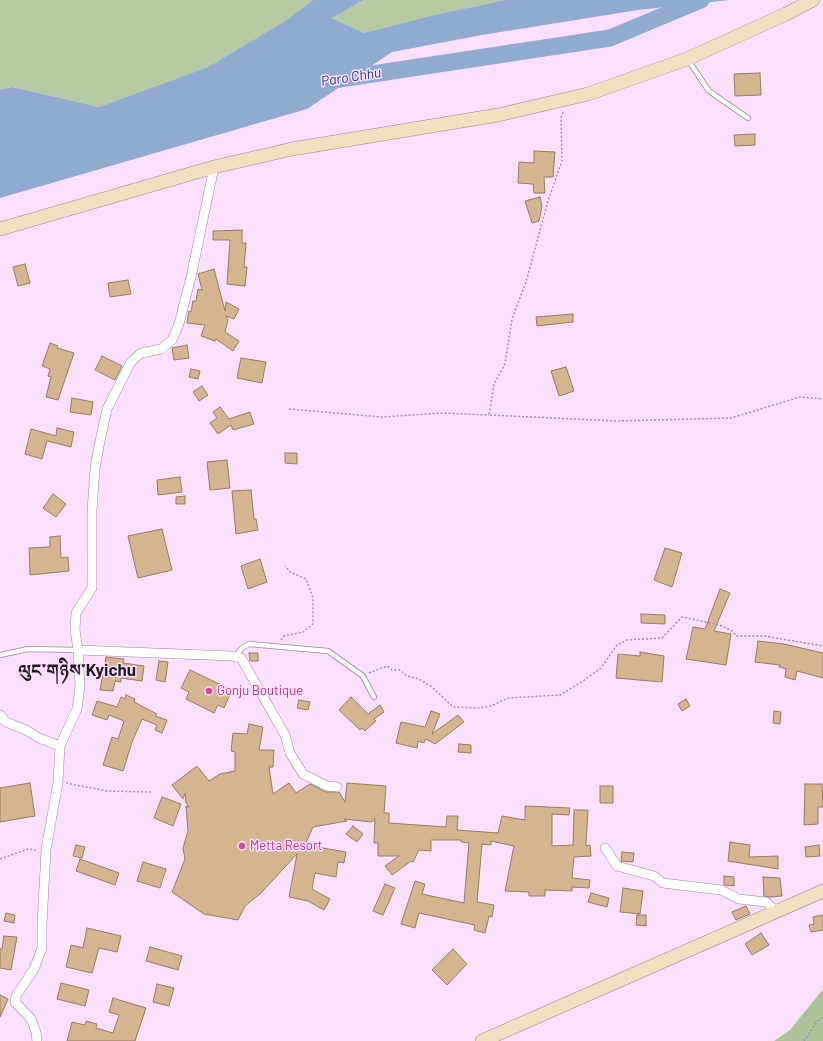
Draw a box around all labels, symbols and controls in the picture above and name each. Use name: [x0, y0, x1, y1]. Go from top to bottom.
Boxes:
water label: Paro Chhu: [320, 64, 382, 90]
district label: ལུང་གཉིས་Kyichu: [18, 660, 136, 680]
place label: Gonju Boutique: [217, 683, 303, 699]
marker: Gonju Boutique: [204, 686, 214, 696]
place label: Metta Resort: [250, 838, 323, 854]
marker: Metta Resort: [237, 841, 247, 851]

